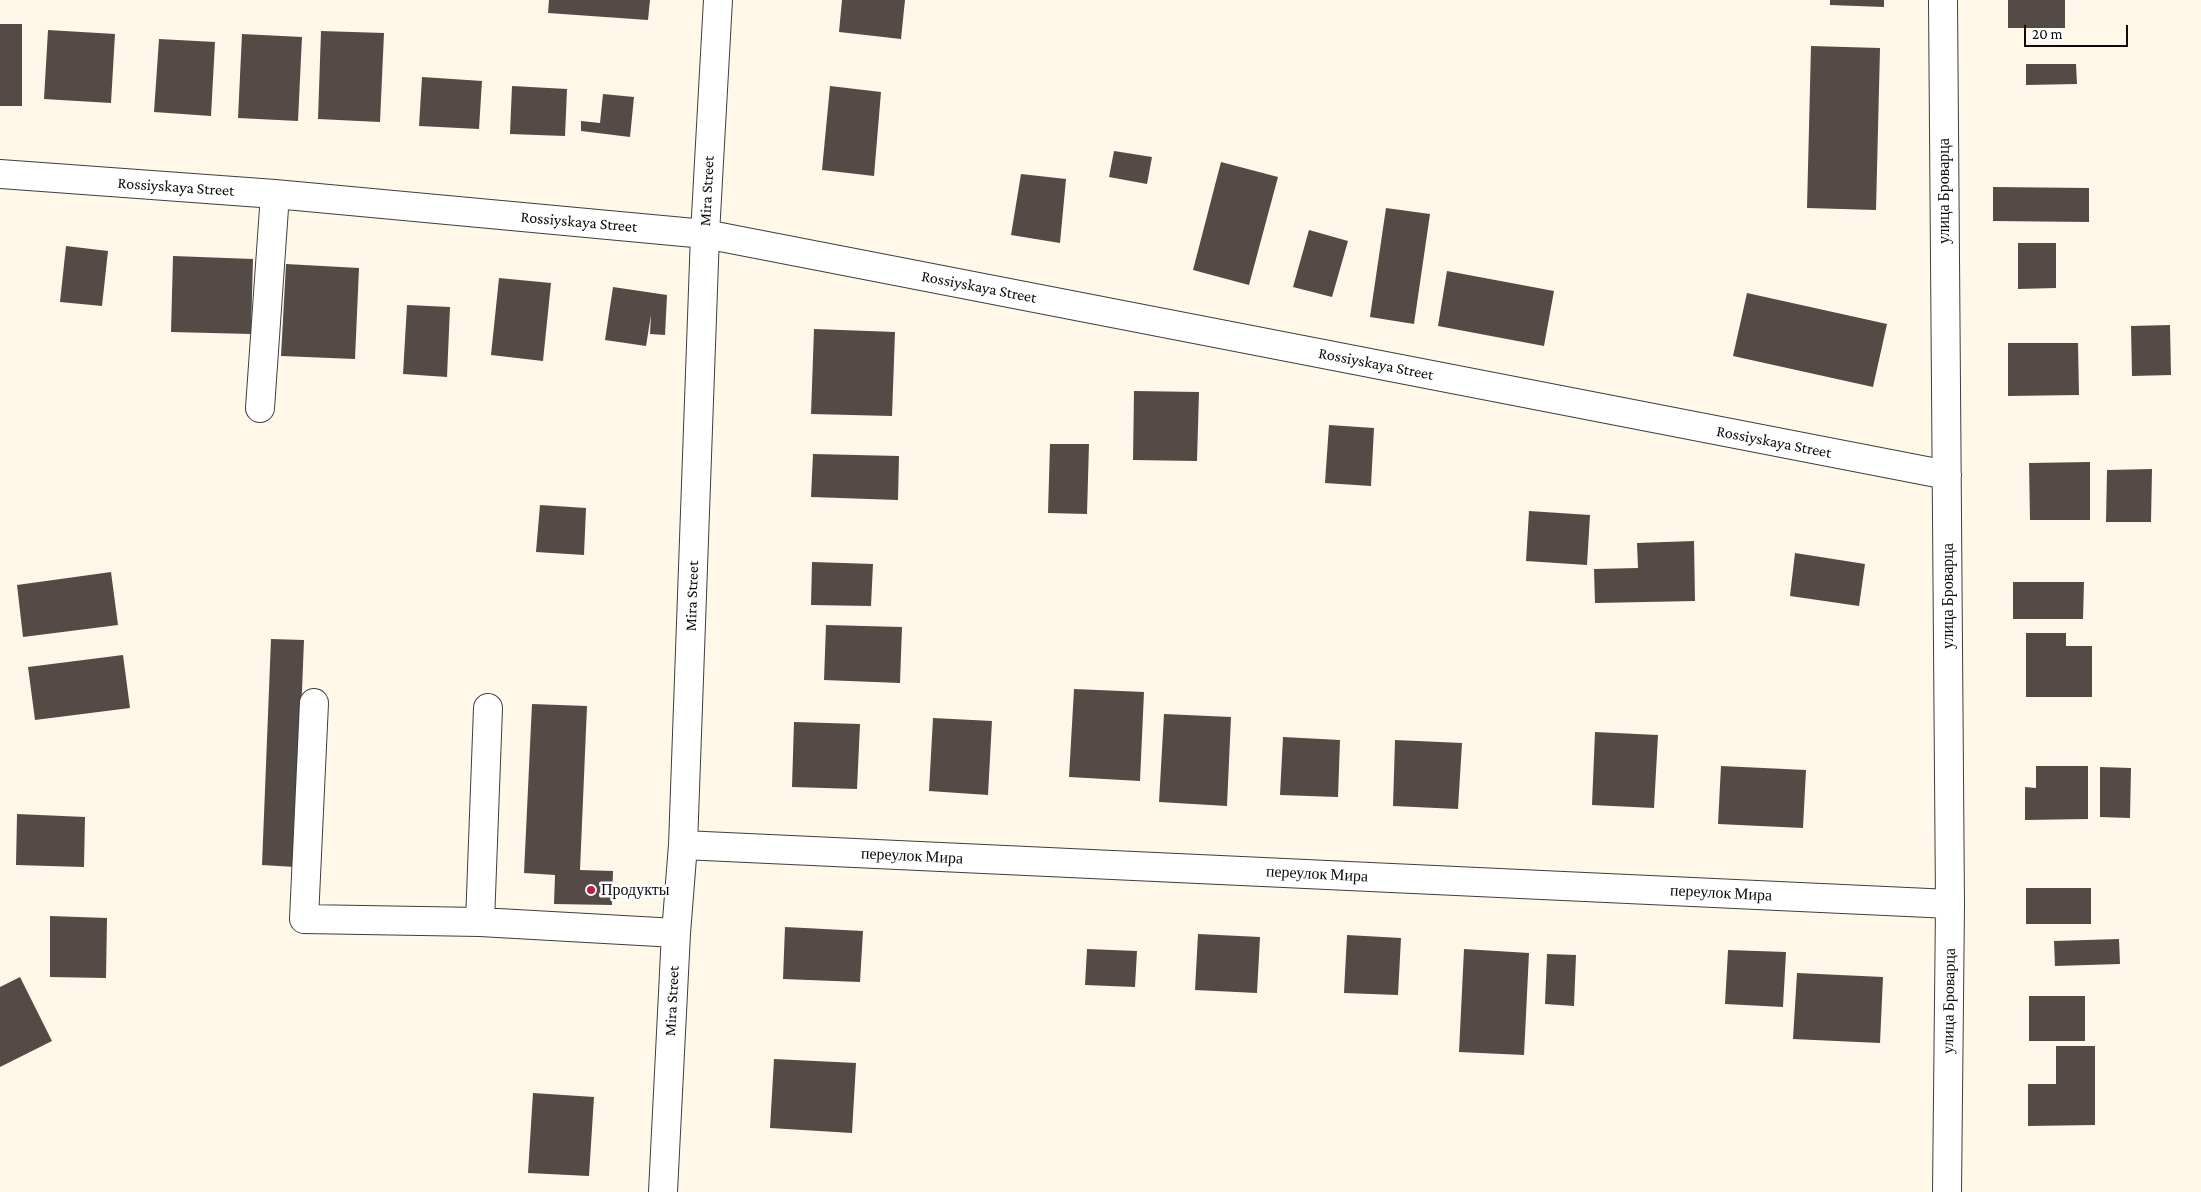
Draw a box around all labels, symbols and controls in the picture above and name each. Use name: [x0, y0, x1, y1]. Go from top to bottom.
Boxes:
scale bar: [2026, 15, 2130, 47]
text: 20 m: [2032, 26, 2063, 42]
street label: улица Броварца: [1934, 138, 1954, 244]
street label: Mira Street: [696, 155, 718, 227]
street label: Rossiyskaya Street: [117, 173, 235, 201]
street label: Rossiyskaya Street: [520, 207, 638, 237]
street label: Rossiyskaya Street: [920, 266, 1038, 308]
street label: Rossiyskaya Street: [1317, 343, 1435, 385]
street label: Rossiyskaya Street: [1715, 421, 1833, 463]
street label: улица Броварца: [1938, 543, 1958, 649]
street label: Mira Street: [681, 560, 703, 632]
street label: переулок Мира: [860, 844, 964, 868]
street label: переулок Мира: [1265, 862, 1369, 886]
place label: Продукты: [601, 880, 670, 900]
street label: переулок Мира: [1669, 881, 1773, 905]
marker: Продукты: [585, 884, 597, 896]
street label: улица Броварца: [1938, 948, 1960, 1054]
street label: Mira Street: [661, 965, 683, 1037]

